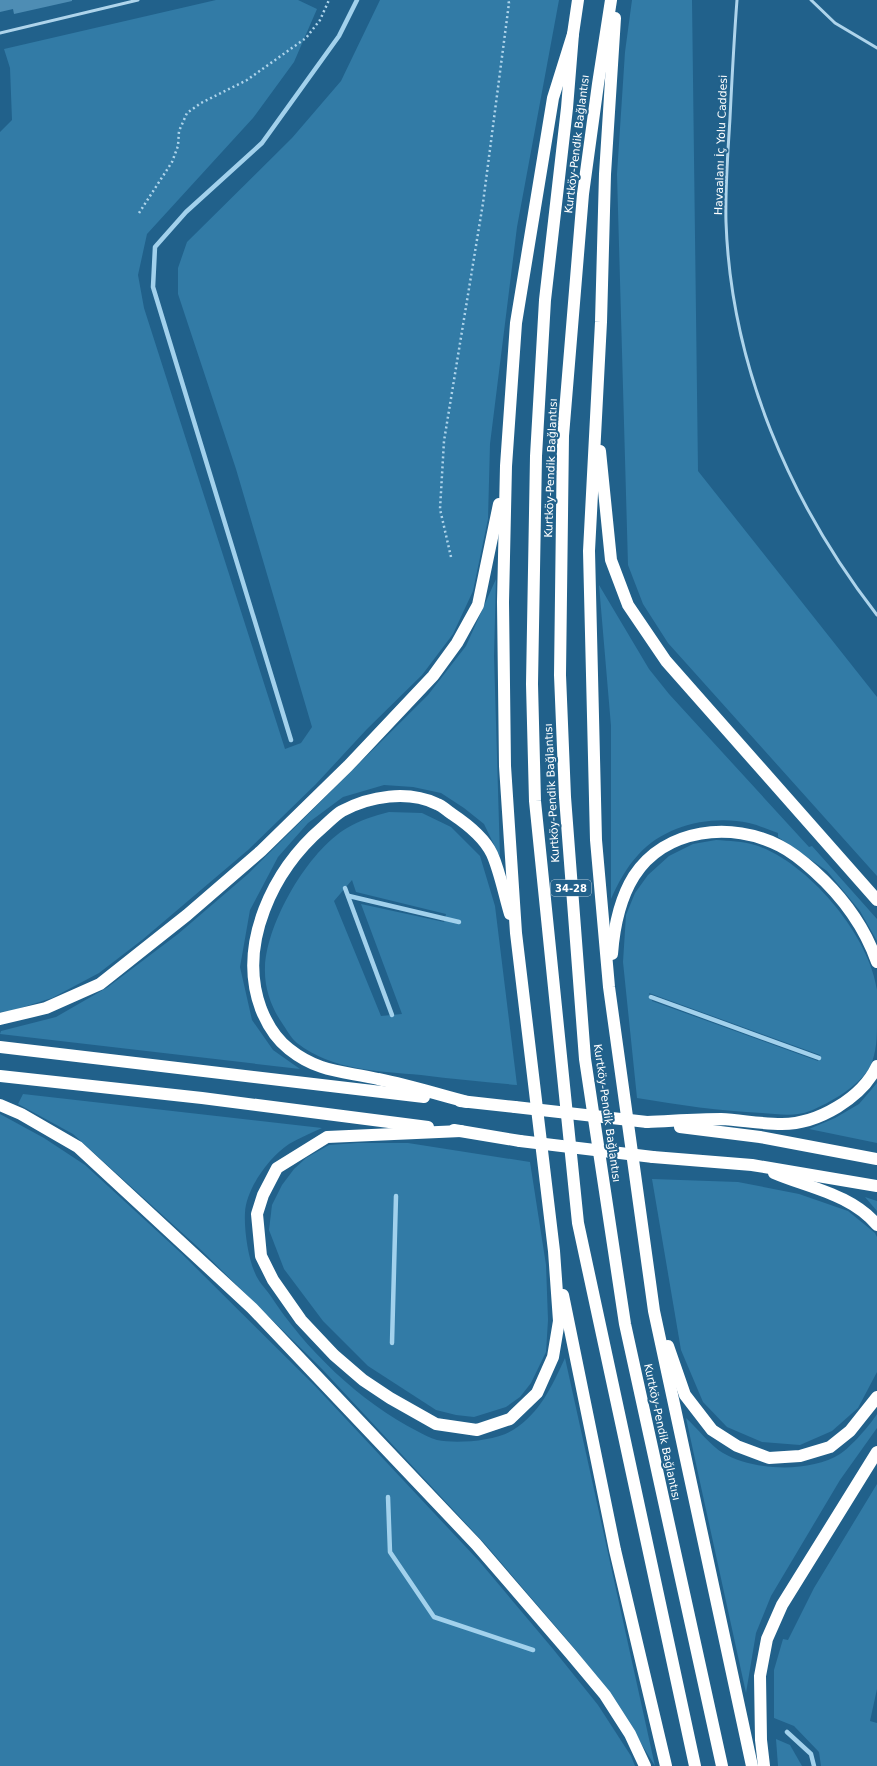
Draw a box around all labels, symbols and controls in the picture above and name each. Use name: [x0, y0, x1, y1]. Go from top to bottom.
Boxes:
street label: Kurtköy-Pendik Bağlantısı: [562, 74, 592, 214]
street label: Havaalanı İç Yolu Caddesi: [712, 75, 730, 215]
street label: Kurtköy-Pendik Bağlantısı: [542, 398, 560, 538]
street label: Kurtköy-Pendik Bağlantısı: [542, 723, 562, 863]
road number: 34-28: [551, 880, 591, 896]
street label: Kurtköy-Pendik Bağlantısı: [591, 1043, 623, 1183]
street label: Kurtköy-Pendik Bağlantısı: [641, 1362, 683, 1502]

